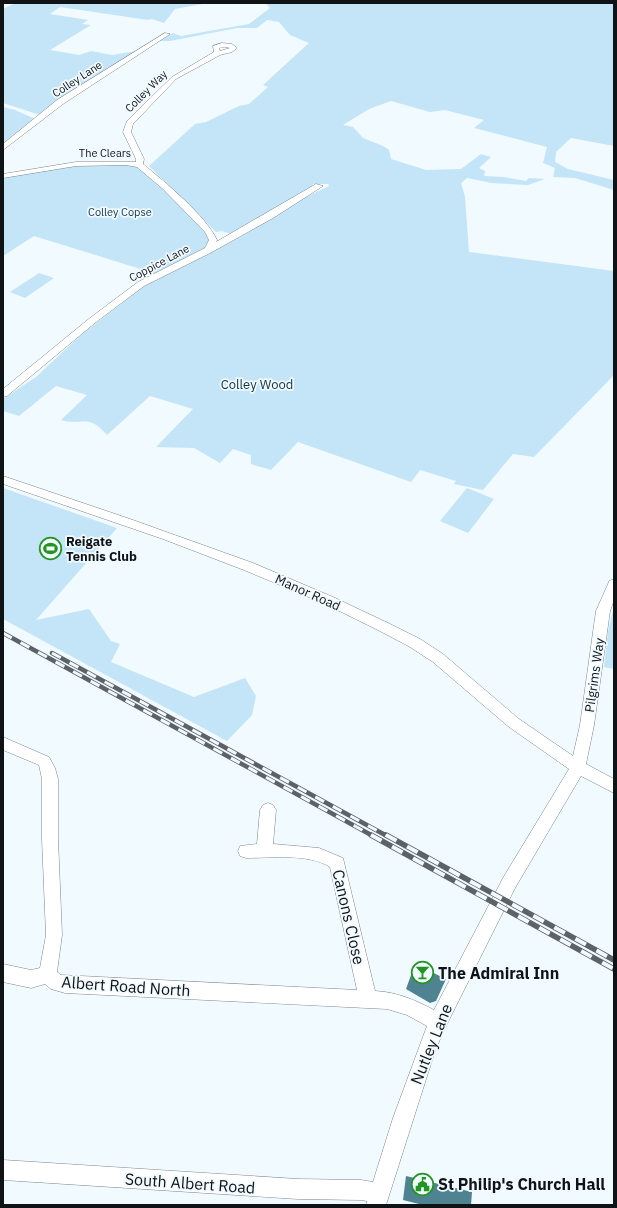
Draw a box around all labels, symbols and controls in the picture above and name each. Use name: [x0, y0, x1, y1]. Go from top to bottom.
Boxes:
street label: Colley Lane: [49, 58, 105, 100]
street label: Colley Way: [122, 67, 170, 115]
street label: The Clears: [79, 146, 131, 160]
park label: Colley Copse: [88, 205, 152, 219]
street label: Coppice Lane: [126, 241, 192, 285]
park label: Colley Wood: [221, 376, 293, 393]
place label: Reigate Tennis Club: [66, 533, 137, 565]
sports icon: Reigate Tennis Club: [38, 535, 64, 561]
street label: Manor Road: [272, 570, 343, 614]
street label: Pilgrims Way: [581, 636, 608, 713]
street label: Canons Close: [328, 867, 370, 967]
bar icon: The Admiral Inn: [410, 960, 436, 986]
place label: The Admiral Inn: [438, 963, 559, 983]
street label: Albert Road North: [61, 972, 191, 1000]
street label: Nutley Lane: [406, 1001, 456, 1087]
street label: South Albert Road: [124, 1168, 256, 1198]
public building icon: St Philip's Church Hall: [409, 1171, 435, 1197]
place label: St Philip's Church Hall: [438, 1174, 605, 1194]

